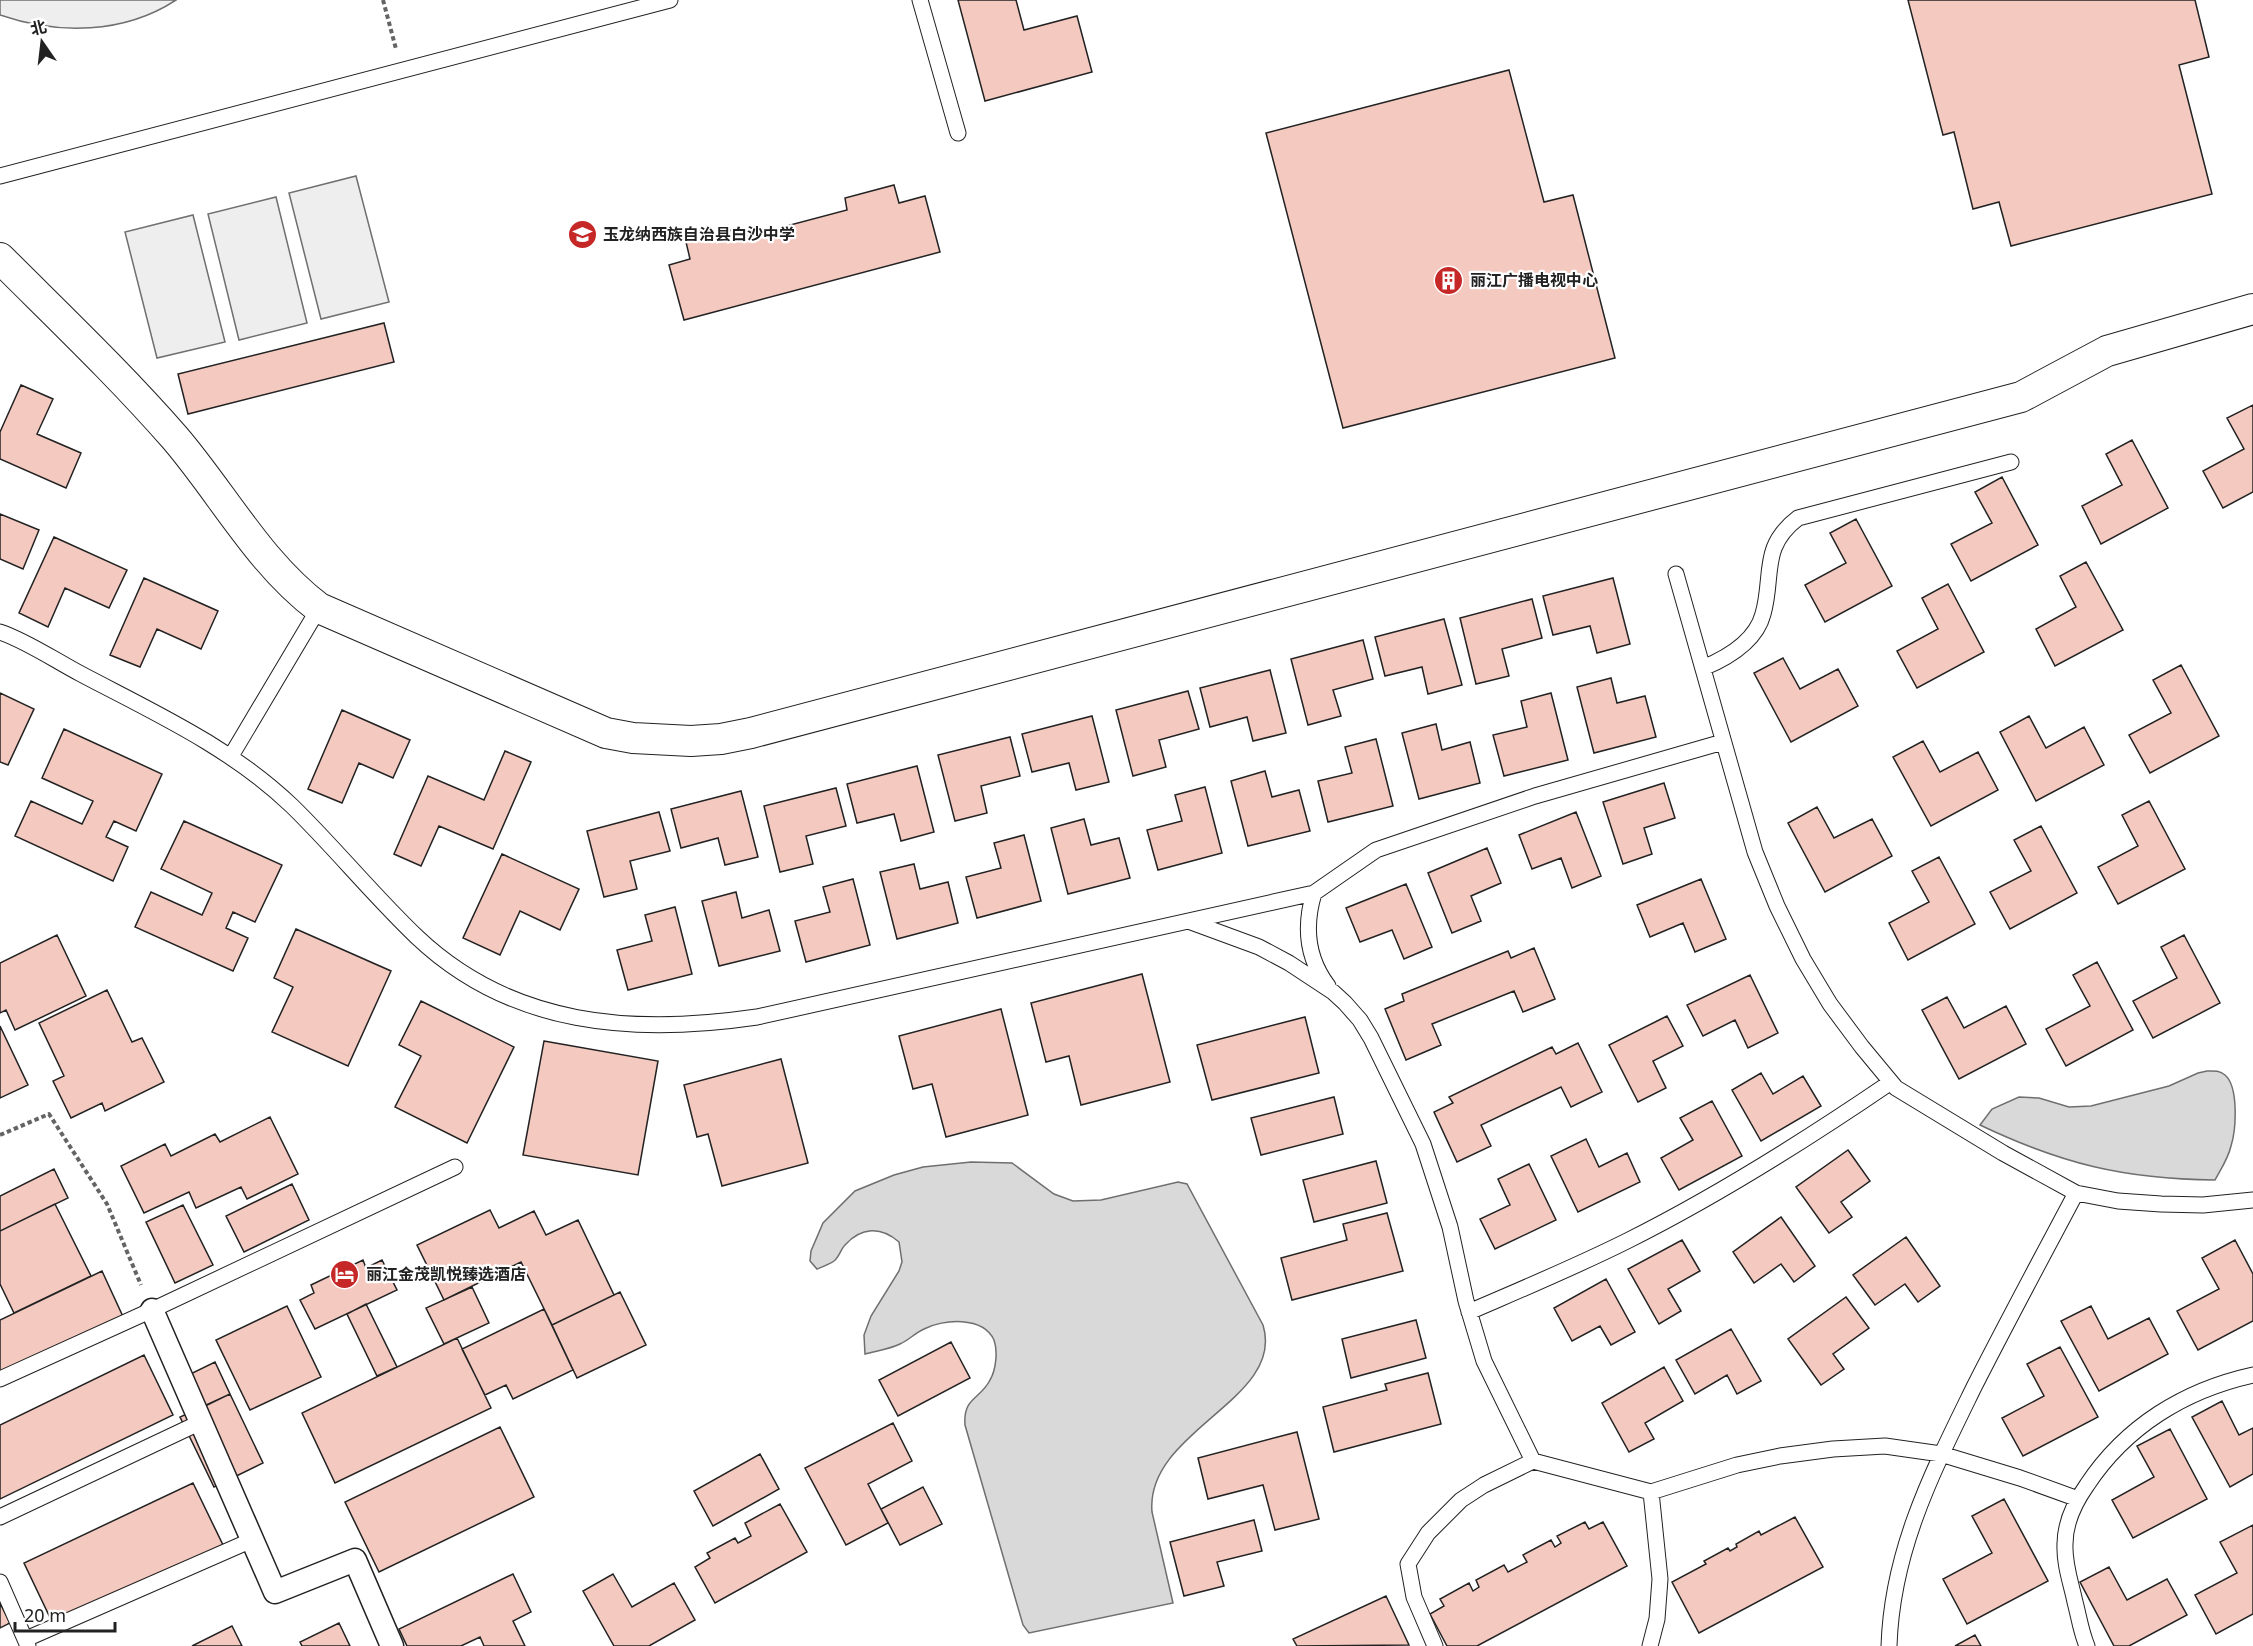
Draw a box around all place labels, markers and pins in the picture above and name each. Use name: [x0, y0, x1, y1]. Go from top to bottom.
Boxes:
school or university icon: 玉龙纳西族自治县白沙中学: [566, 218, 598, 250]
place label: 玉龙纳西族自治县白沙中学: [603, 223, 795, 245]
building icon: 丽江广播电视中心: [1433, 264, 1465, 296]
place label: 丽江广播电视中心: [1470, 269, 1598, 291]
hotel icon: 丽江金茂凯悦臻选酒店: [329, 1258, 361, 1290]
place label: 丽江金茂凯悦臻选酒店: [366, 1263, 526, 1285]

